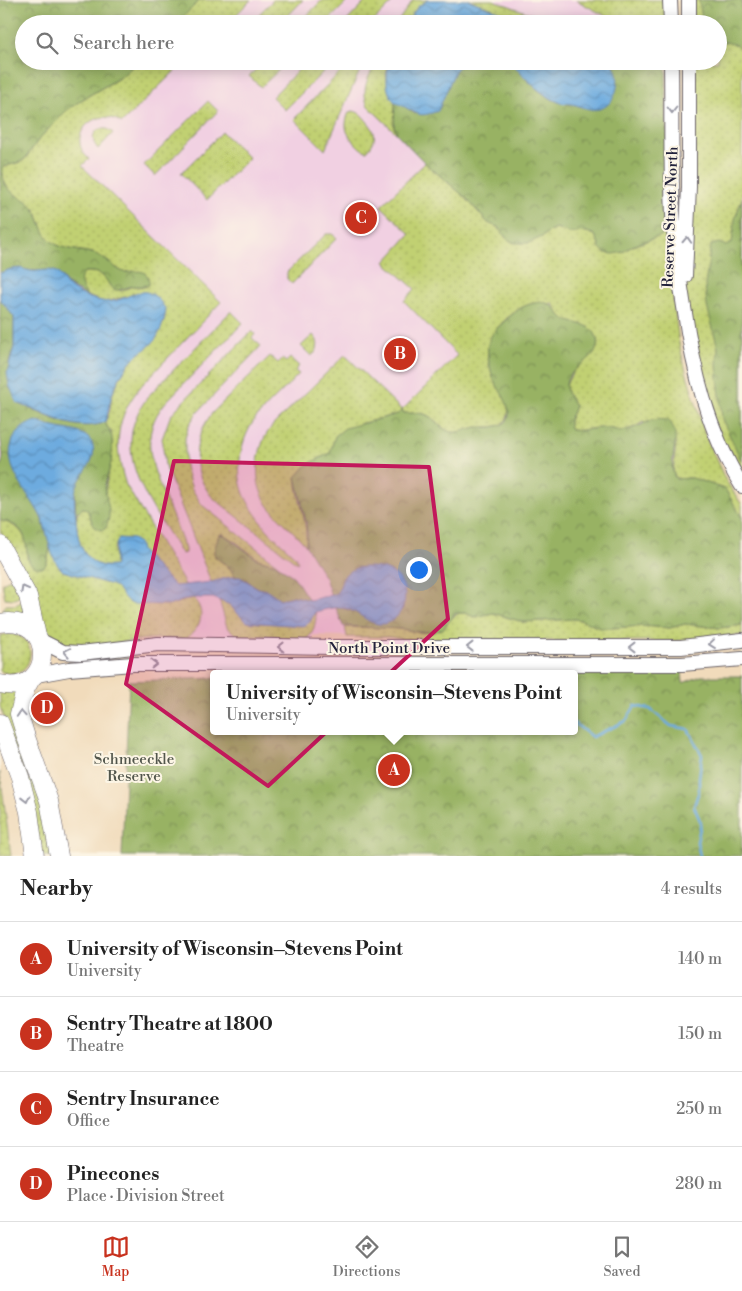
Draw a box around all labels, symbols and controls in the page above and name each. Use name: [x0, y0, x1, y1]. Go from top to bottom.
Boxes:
search box: [15, 15, 727, 70]
icon: search: [33, 29, 61, 57]
text: Search here: [73, 31, 174, 55]
one-way arrow: [667, 106, 677, 114]
street label: Reserve Street North: [659, 146, 682, 288]
pin: C: [345, 199, 377, 237]
one-way arrow: [681, 236, 692, 244]
pin: B: [384, 335, 416, 373]
your location: [406, 557, 432, 583]
one-way arrow: [20, 585, 30, 594]
one-way arrow: [707, 638, 715, 649]
street label: North Point Drive: [328, 639, 450, 658]
one-way arrow: [277, 641, 285, 652]
one-way arrow: [465, 642, 473, 652]
one-way arrow: [628, 642, 636, 652]
one-way arrow: [63, 647, 72, 657]
one-way arrow: [150, 659, 158, 669]
popup: [210, 670, 578, 735]
text: University of Wisconsin–Stevens Point: [226, 681, 562, 705]
pin: D: [31, 689, 63, 727]
text: University: [226, 705, 301, 725]
one-way arrow: [15, 710, 26, 718]
park label: Schmeeckle Reserve: [94, 750, 174, 786]
pin: A: [378, 751, 410, 789]
one-way arrow: [20, 794, 31, 803]
text: Nearby: [20, 876, 93, 902]
text: 4 results: [661, 879, 722, 899]
text: University of Wisconsin–Stevens Point: [67, 937, 403, 961]
text: A: [30, 949, 42, 969]
text: 140 m: [678, 949, 722, 969]
text: University: [67, 961, 141, 981]
text: Sentry Theatre at 1800: [67, 1012, 273, 1036]
text: B: [30, 1024, 42, 1044]
text: 150 m: [678, 1024, 722, 1044]
text: Theatre: [67, 1036, 124, 1056]
text: Sentry Insurance: [67, 1087, 219, 1111]
text: C: [30, 1099, 42, 1119]
text: 250 m: [676, 1099, 722, 1119]
text: Office: [67, 1111, 110, 1131]
text: Pinecones: [67, 1162, 159, 1186]
text: D: [30, 1174, 42, 1194]
text: 280 m: [675, 1174, 722, 1194]
text: Place · Division Street: [67, 1186, 225, 1206]
tab: Map: [102, 1233, 130, 1281]
tab: Directions: [333, 1233, 400, 1281]
tab: Saved: [604, 1233, 640, 1281]

